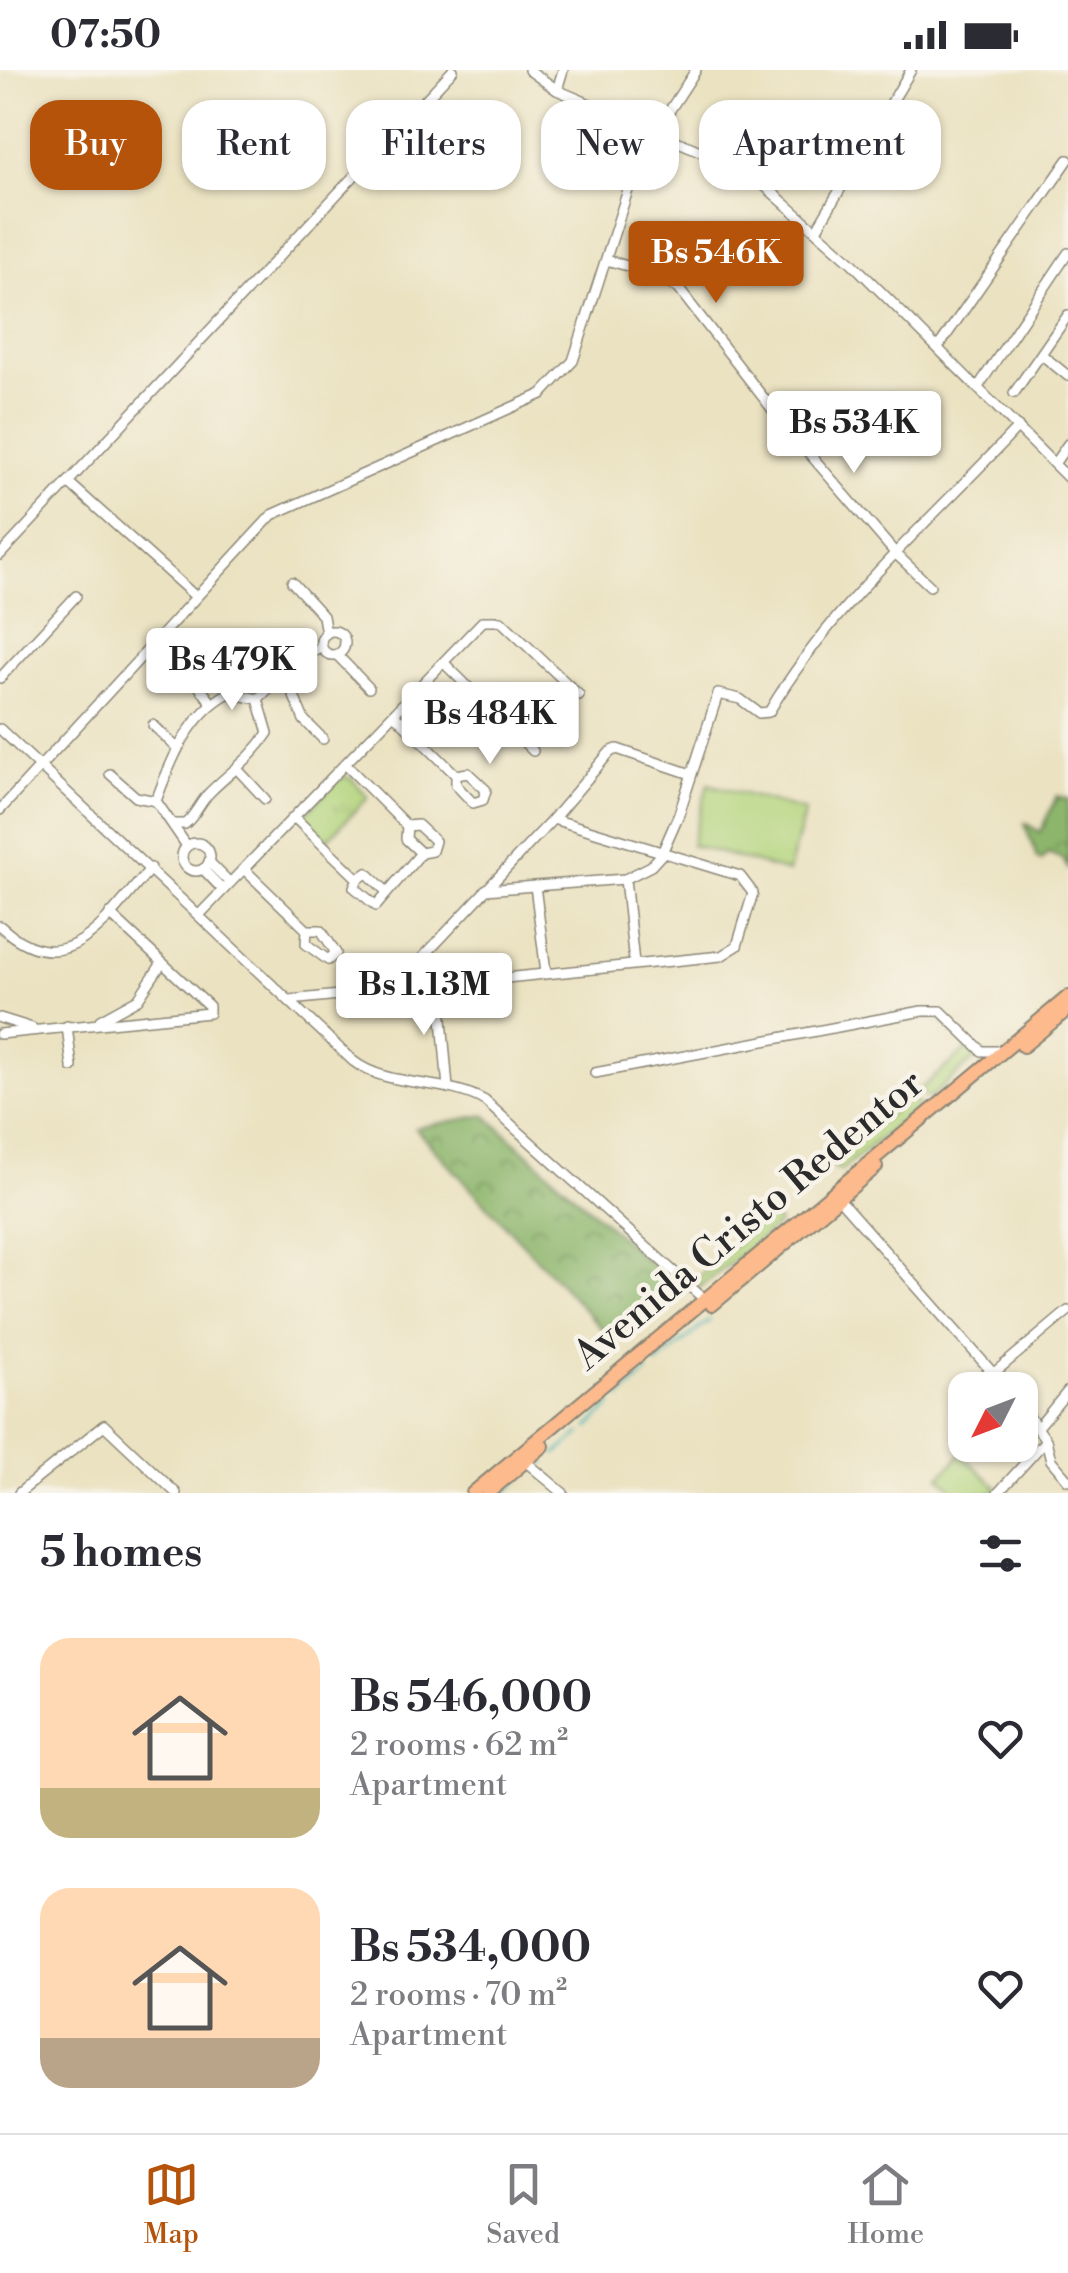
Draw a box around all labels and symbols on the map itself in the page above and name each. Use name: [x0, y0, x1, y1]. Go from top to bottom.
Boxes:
pin: Bs 546K: [624, 221, 808, 306]
pin: Bs 534K: [762, 391, 946, 476]
pin: Bs 479K: [140, 628, 324, 713]
pin: Bs 484K: [398, 682, 582, 767]
pin: Bs 1.13M: [321, 953, 527, 1038]
street label: Avenida Cristo Redentor: [563, 1059, 934, 1382]
north arrow: [948, 1372, 1038, 1462]

